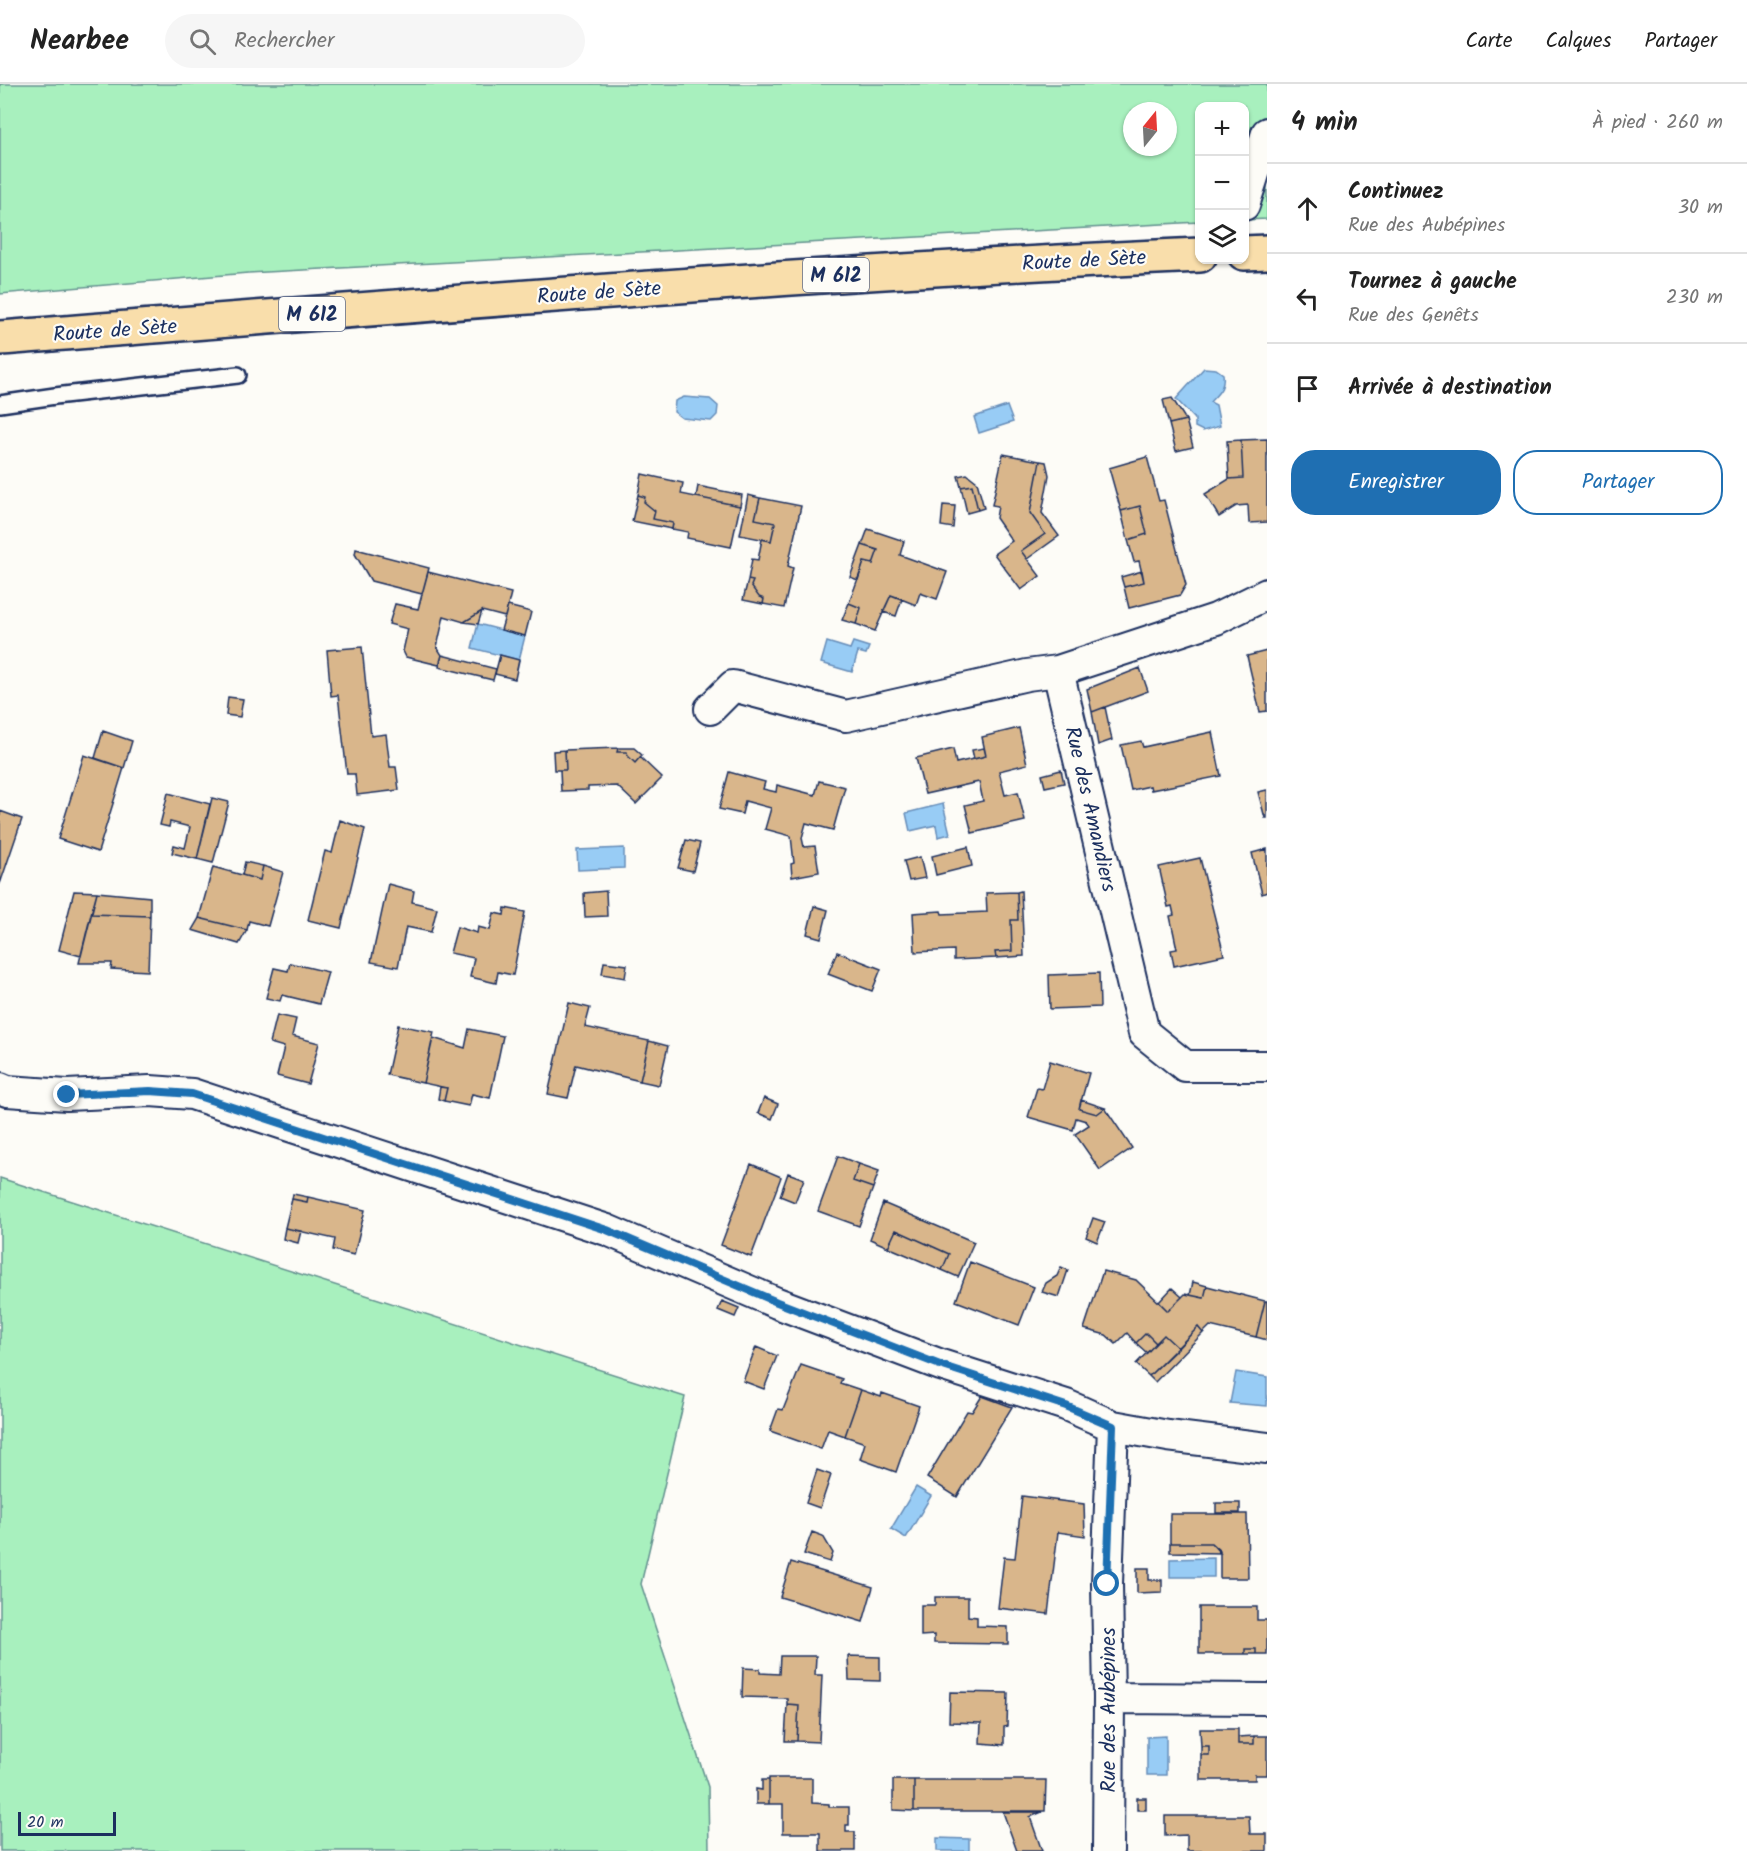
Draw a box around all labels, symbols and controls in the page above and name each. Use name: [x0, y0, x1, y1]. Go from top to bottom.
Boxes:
search box: [165, 14, 585, 68]
text: Nearbee: [30, 19, 129, 64]
text: Rechercher: [234, 24, 334, 59]
icon: search: [186, 25, 219, 58]
text: Carte: [1465, 25, 1512, 58]
text: Calques: [1545, 25, 1611, 58]
text: Partager: [1644, 25, 1717, 58]
north arrow: [1123, 102, 1177, 156]
map controls: [1195, 102, 1249, 264]
button: +: [1195, 102, 1249, 156]
text: 4 min: [1291, 102, 1358, 144]
text: À pied · 260 m: [1592, 107, 1723, 139]
button: −: [1195, 156, 1249, 210]
text: Continuez: [1348, 175, 1444, 210]
icon: ahead: [1291, 192, 1324, 225]
text: 30 m: [1678, 192, 1723, 224]
button: layers: [1195, 210, 1249, 264]
text: Rue des Aubépines: [1348, 210, 1505, 242]
street label: Route de Sète: [1021, 242, 1147, 281]
road number: M 612: [803, 258, 869, 292]
text: Tournez à gauche: [1348, 265, 1517, 300]
street label: Route de Sète: [536, 273, 663, 314]
icon: left: [1291, 282, 1324, 315]
text: 230 m: [1666, 282, 1723, 314]
road number: M 612: [279, 297, 345, 331]
text: Rue des Genêts: [1348, 300, 1479, 332]
street label: Route de Sète: [52, 311, 179, 352]
text: Arrivée à destination: [1348, 371, 1552, 406]
icon: arrive: [1291, 372, 1324, 405]
button: Enregistrer: [1291, 450, 1501, 515]
button: Partager: [1513, 450, 1723, 515]
street label: Rue des Amandiers: [1054, 723, 1125, 895]
route end: [53, 1081, 79, 1107]
route start: [1093, 1570, 1119, 1596]
street label: Rue des Aubépines: [1093, 1627, 1126, 1793]
scale bar: [18, 1809, 116, 1836]
text: 20 m: [27, 1810, 63, 1835]

